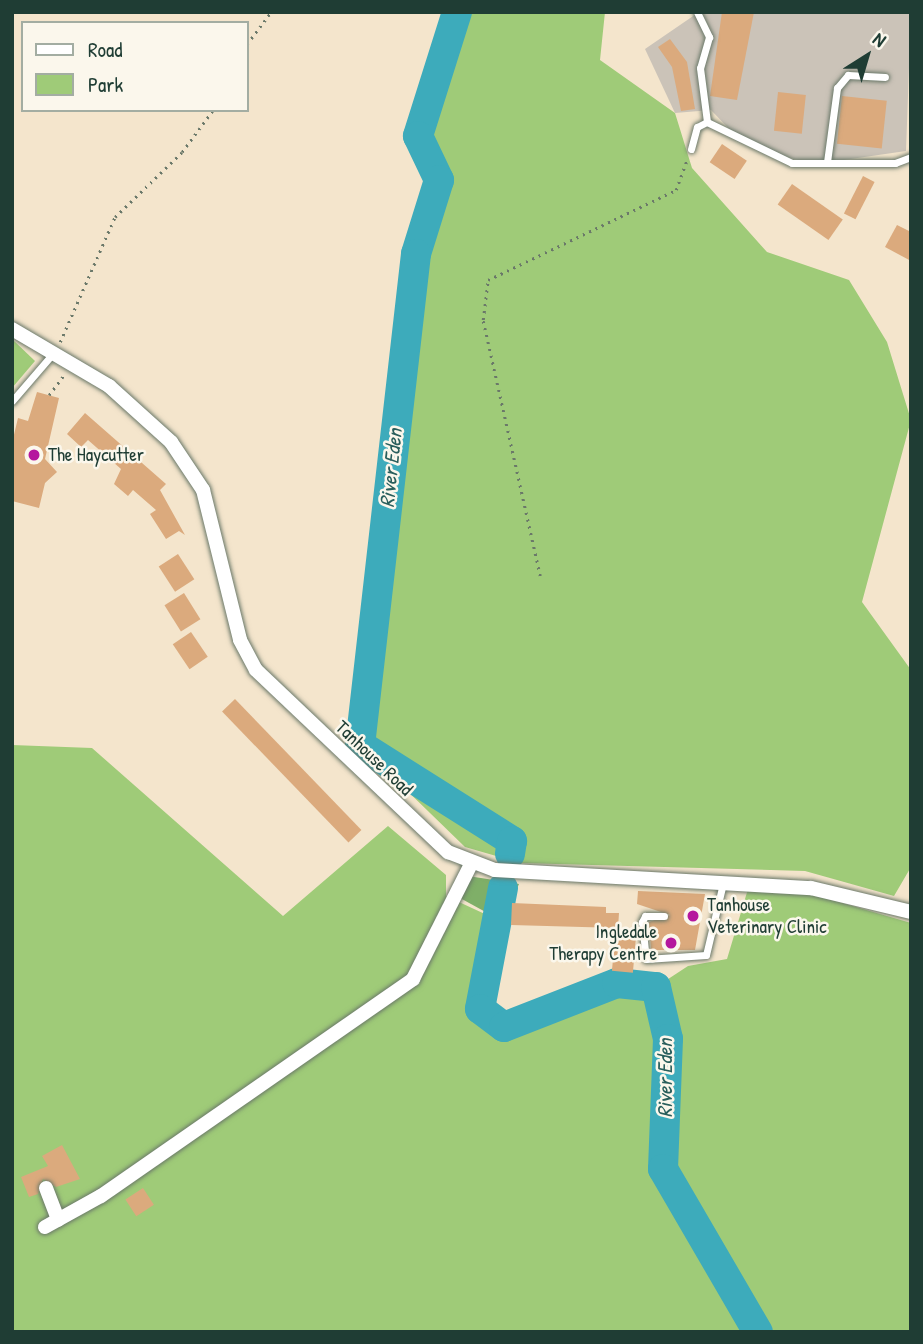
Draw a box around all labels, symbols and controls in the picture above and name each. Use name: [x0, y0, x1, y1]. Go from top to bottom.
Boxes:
legend: [21, 21, 248, 112]
north arrow: [832, 21, 902, 91]
text: N: [868, 26, 891, 53]
text: Road: [88, 35, 122, 64]
text: Park: [88, 70, 123, 99]
water label: River Eden: [374, 427, 408, 509]
place label: The Haycutter: [48, 444, 144, 466]
marker: The Haycutter: [26, 447, 42, 463]
street label: Tanhouse Road: [331, 716, 417, 800]
place label: Tanhouse Veterinary Clinic: [707, 894, 827, 938]
marker: Tanhouse Veterinary Clinic: [685, 908, 701, 924]
place label: Ingledale Therapy Centre: [549, 921, 657, 965]
marker: Ingledale Therapy Centre: [663, 935, 679, 951]
water label: River Eden: [652, 1038, 678, 1118]

